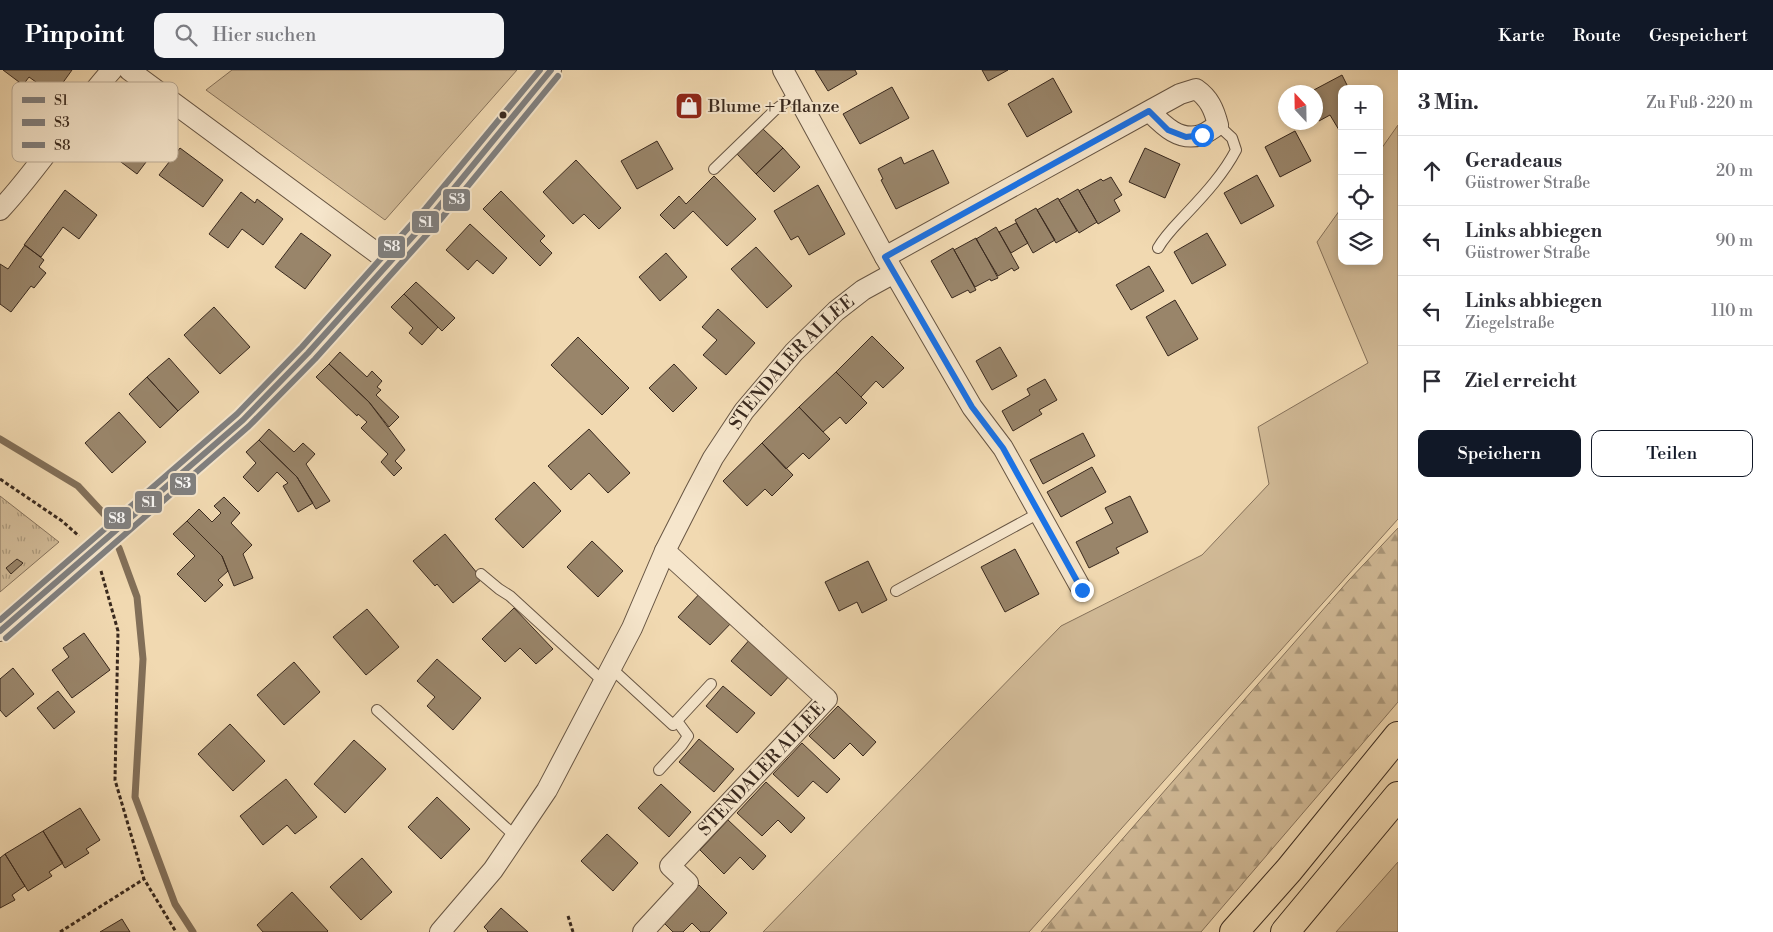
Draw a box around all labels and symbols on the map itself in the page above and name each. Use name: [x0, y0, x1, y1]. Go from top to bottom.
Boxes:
legend: [12, 82, 178, 162]
north arrow: [1278, 85, 1323, 130]
shop icon: Blume + Pflanze: [674, 91, 704, 121]
text: S1: [54, 92, 68, 110]
place label: Blume + Pflanze: [707, 95, 840, 118]
unlabelled marker: [498, 110, 508, 120]
text: S3: [54, 114, 70, 132]
route start: [1191, 124, 1214, 147]
text: S8: [54, 137, 71, 155]
line badge: S3: [442, 188, 471, 212]
text: S3: [449, 191, 465, 209]
line badge: S1: [411, 210, 440, 234]
text: S1: [419, 214, 434, 232]
line badge: S8: [377, 235, 406, 259]
text: S8: [384, 238, 401, 256]
street label: STENDALER ALLEE: [724, 290, 859, 434]
line badge: S3: [169, 472, 197, 496]
text: S3: [175, 475, 191, 493]
line badge: S1: [134, 490, 163, 514]
text: S1: [142, 494, 157, 512]
line badge: S8: [103, 506, 132, 530]
text: S8: [109, 510, 126, 528]
route end: [1071, 579, 1094, 602]
street label: STENDALER ALLEE: [693, 697, 831, 841]

